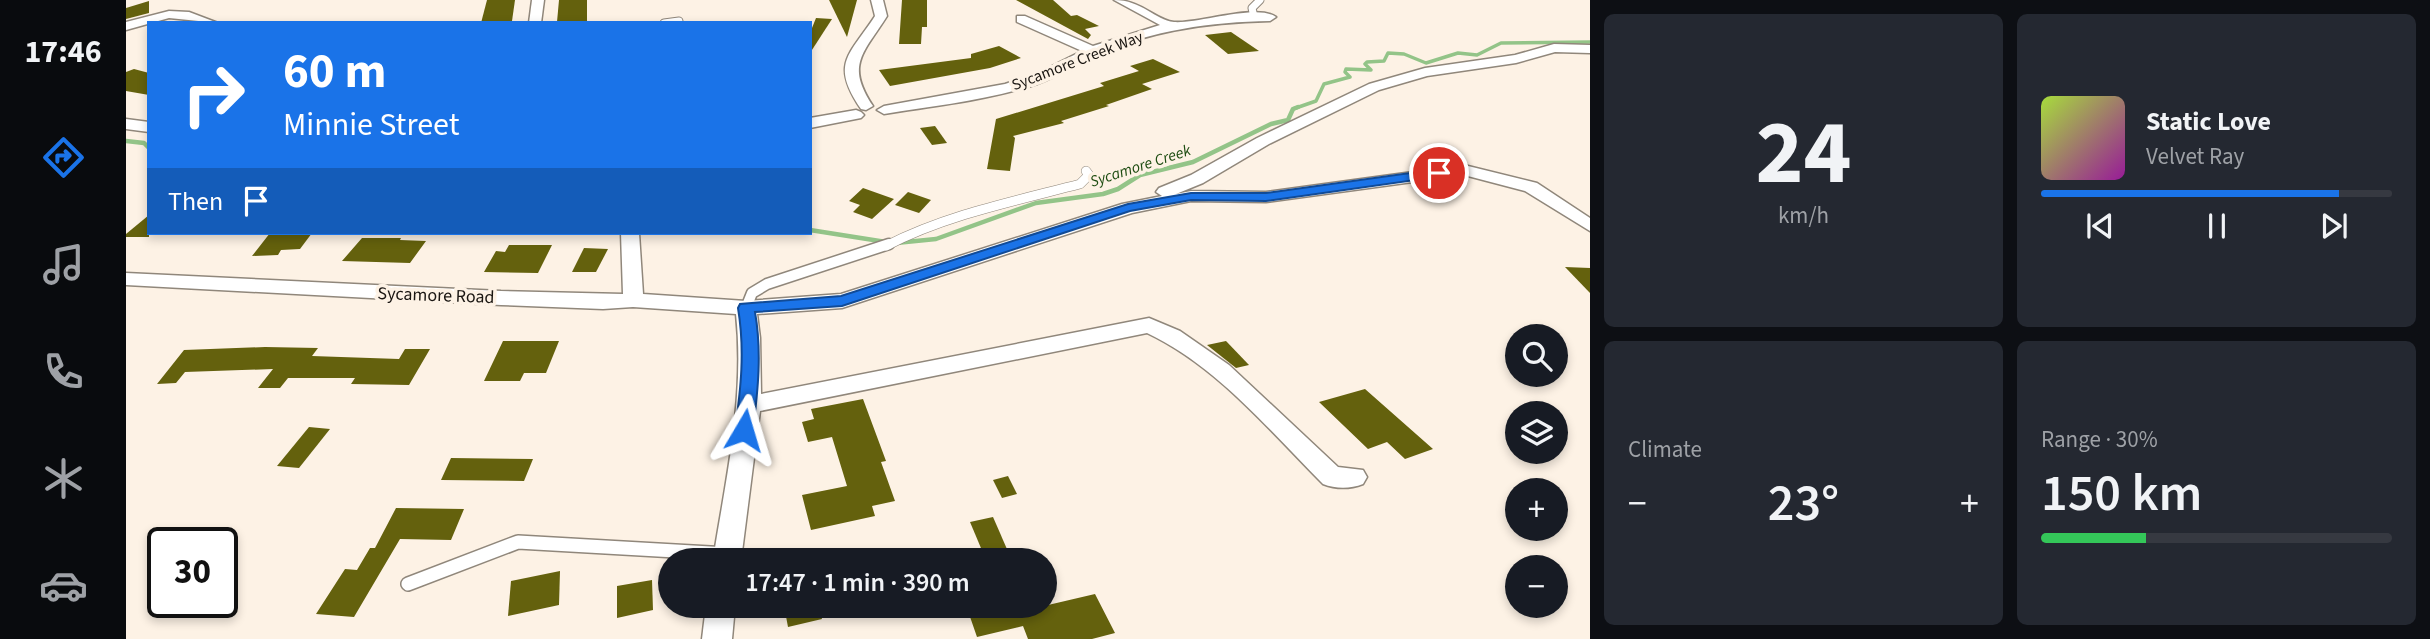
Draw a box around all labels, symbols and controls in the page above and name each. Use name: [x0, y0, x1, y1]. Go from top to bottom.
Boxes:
street label: Sycamore Creek Way: [1009, 26, 1147, 96]
text: 17:46: [24, 29, 102, 75]
text: 60 m: [283, 37, 387, 107]
icon: right: [168, 49, 259, 140]
text: 24: [1755, 89, 1852, 218]
text: Minnie Street: [283, 102, 459, 148]
text: Static Love: [2146, 103, 2271, 140]
icon: directions: [39, 133, 88, 182]
water label: Sycamore Creek: [1087, 139, 1194, 193]
text: Velvet Ray: [2146, 140, 2244, 173]
pin: [1409, 143, 1469, 203]
icon: arrive: [1420, 154, 1458, 192]
icon: arrive: [237, 182, 275, 220]
text: Then: [168, 183, 223, 220]
text: km/h: [1778, 199, 1829, 232]
icon: previous: [2081, 207, 2119, 245]
icon: pause: [2198, 207, 2236, 245]
icon: next: [2315, 207, 2353, 245]
icon: music: [39, 240, 88, 289]
street label: Sycamore Road: [377, 281, 495, 310]
map controls: [1505, 324, 1568, 618]
button: search: [1505, 324, 1568, 387]
icon: phone: [39, 347, 88, 396]
position arrow: [707, 393, 781, 467]
button: layers: [1505, 401, 1568, 464]
text: Range · 30%: [2041, 423, 2158, 456]
text: Climate: [1628, 433, 1702, 466]
icon: climate: [39, 454, 88, 503]
text: 150 km: [2041, 457, 2202, 531]
text: 23°: [1768, 467, 1839, 541]
text: −: [1628, 477, 1647, 531]
text: +: [1960, 477, 1979, 531]
button: +: [1505, 478, 1568, 541]
speed limit sign: 30: [147, 527, 238, 618]
button: −: [1505, 555, 1568, 618]
icon: car: [39, 561, 88, 610]
text: 17:47 · 1 min · 390 m: [745, 564, 970, 601]

